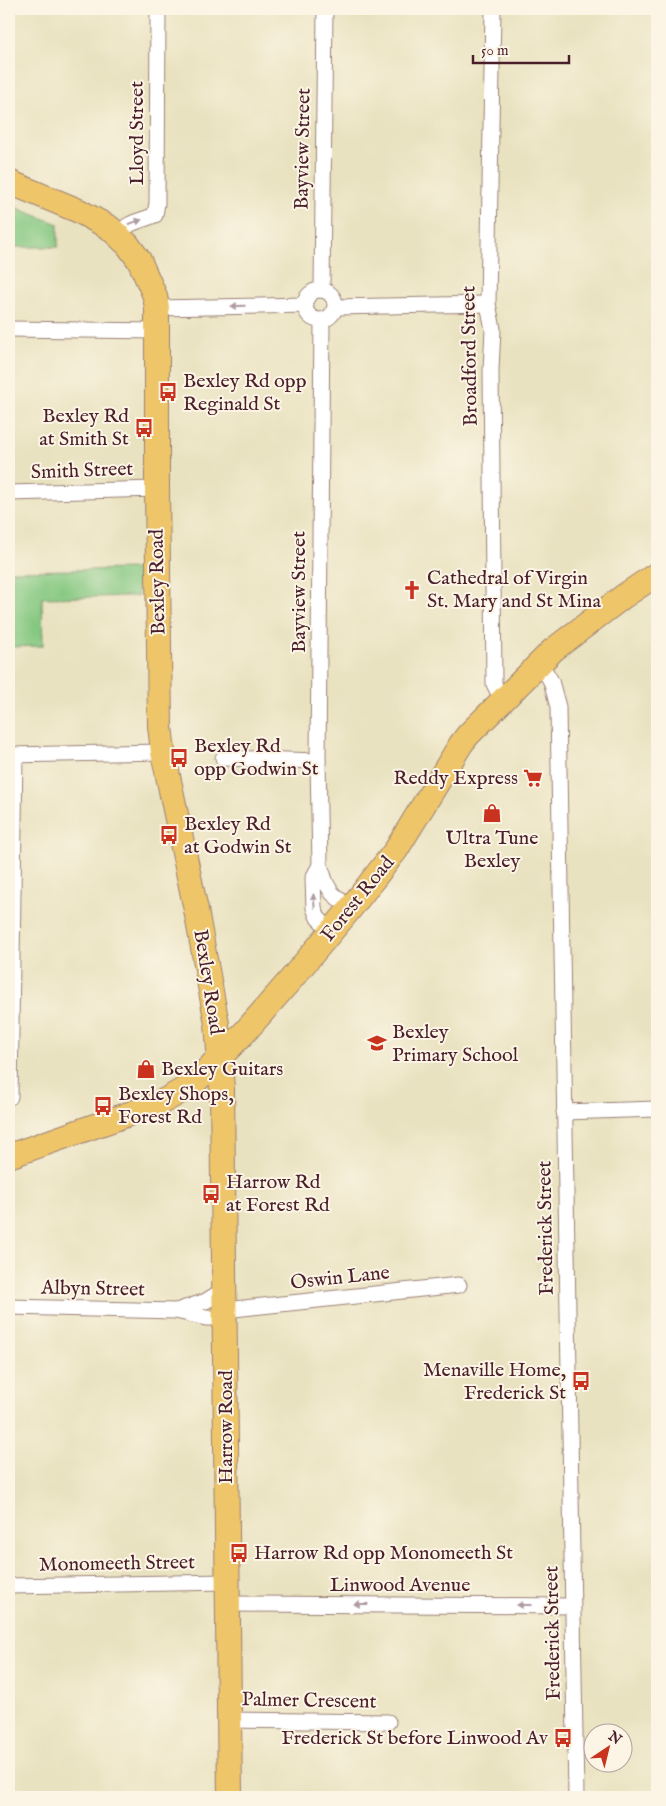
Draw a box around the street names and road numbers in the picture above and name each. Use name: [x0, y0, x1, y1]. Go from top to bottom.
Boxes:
street label: Lloyd Street: [125, 81, 150, 185]
street label: Bayview Street: [289, 88, 317, 210]
street label: Broadford Street: [456, 285, 484, 427]
street label: Smith Street: [30, 457, 134, 485]
street label: Bexley Road: [145, 528, 171, 635]
street label: Bayview Street: [287, 531, 312, 653]
street label: Forest Road: [316, 851, 400, 947]
street label: Bexley Road: [187, 928, 229, 1037]
street label: Frederick Street: [532, 1160, 560, 1296]
street label: Oswin Lane: [289, 1260, 391, 1296]
street label: Albyn Street: [40, 1276, 145, 1302]
street label: Harrow Road: [214, 1370, 239, 1484]
street label: Monomeeth Street: [39, 1550, 195, 1578]
street label: Frederick Street: [539, 1565, 567, 1701]
street label: Linwood Avenue: [330, 1573, 470, 1598]
street label: Palmer Crescent: [241, 1687, 377, 1715]

